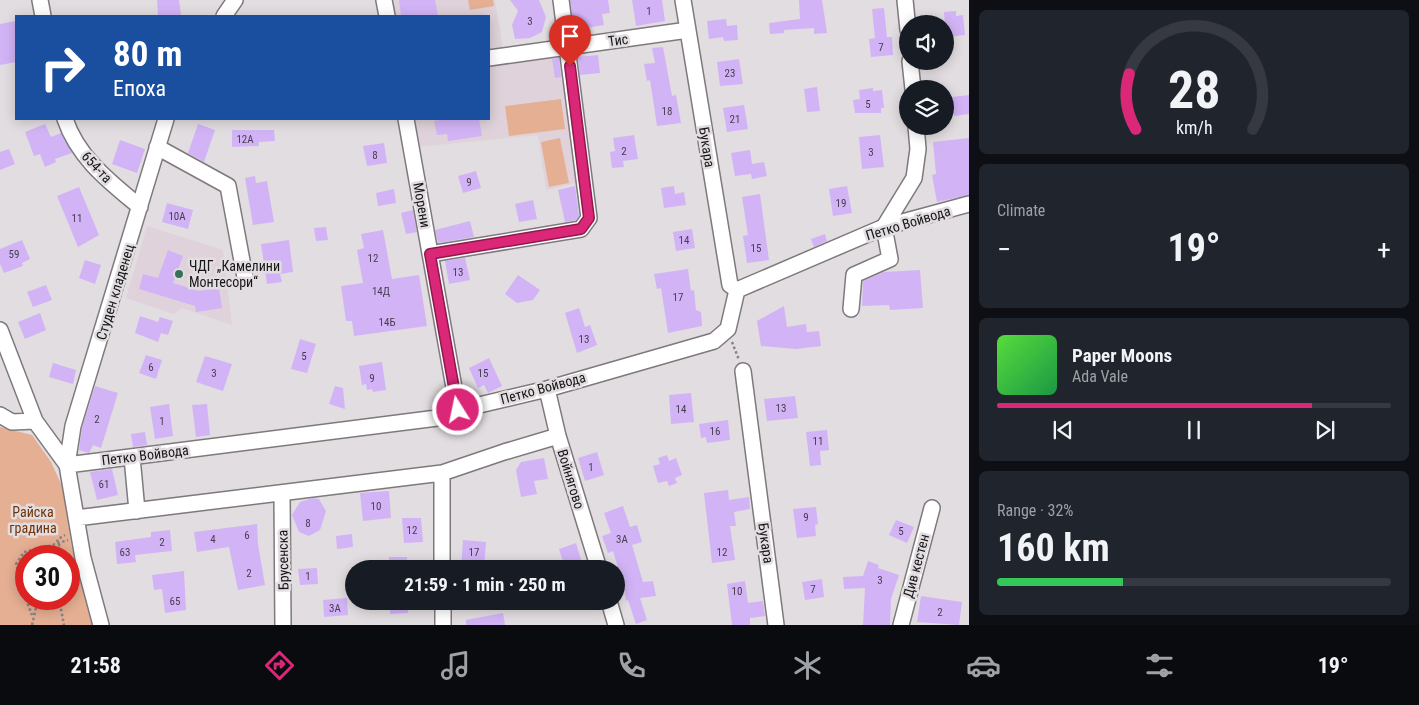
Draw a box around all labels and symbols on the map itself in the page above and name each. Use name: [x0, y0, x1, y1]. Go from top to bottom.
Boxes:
house number: 1: [646, 5, 652, 18]
house number: 3: [527, 15, 533, 28]
pin: [549, 15, 591, 66]
street label: Тис: [607, 31, 629, 49]
house number: 7: [878, 41, 884, 54]
house number: 23: [725, 67, 735, 80]
house number: 5: [865, 98, 871, 111]
house number: 18: [662, 105, 672, 118]
house number: 21: [730, 113, 740, 126]
street label: Букара: [696, 126, 718, 168]
house number: 12А: [236, 133, 254, 146]
house number: 2: [621, 145, 627, 158]
house number: 3: [868, 146, 874, 159]
street label: 654-та: [79, 148, 115, 186]
house number: 8: [372, 149, 378, 162]
house number: 9: [466, 176, 472, 189]
street label: Морени: [410, 181, 434, 229]
house number: 19: [836, 197, 846, 210]
street label: Петко Войвода: [864, 203, 952, 243]
house number: 10А: [168, 210, 186, 223]
house number: 11: [72, 212, 82, 225]
house number: 14: [679, 234, 690, 247]
street label: Студен кладенец: [93, 242, 137, 342]
house number: 15: [751, 242, 761, 255]
house number: 59: [9, 248, 19, 261]
house number: 12: [368, 252, 378, 265]
place label: ЧДГ „Камелини Монтесори“: [189, 258, 280, 290]
house number: 13: [453, 266, 463, 279]
marker: ЧДГ „Камелини Монтесори“: [173, 268, 185, 280]
house number: 14Д: [372, 285, 390, 298]
house number: 17: [673, 291, 683, 304]
house number: 14Б: [379, 316, 395, 329]
house number: 13: [579, 333, 589, 346]
house number: 5: [301, 350, 307, 363]
house number: 6: [148, 361, 154, 374]
house number: 3: [211, 367, 217, 380]
house number: 15: [478, 367, 488, 380]
street label: Петко Войвода: [499, 369, 587, 407]
house number: 9: [369, 372, 375, 385]
position arrow: [431, 383, 483, 435]
house number: 13: [776, 402, 786, 415]
house number: 14: [676, 403, 687, 416]
house number: 2: [94, 413, 100, 426]
house number: 1: [159, 415, 165, 428]
house number: 16: [710, 425, 720, 438]
house number: 11: [813, 435, 823, 448]
street label: Петко Войвода: [101, 442, 189, 468]
street label: Войнягово: [554, 447, 588, 511]
house number: 1: [588, 461, 594, 474]
house number: 61: [99, 478, 109, 491]
house number: 10: [371, 500, 381, 513]
park label: Райска градина: [9, 504, 57, 536]
house number: 9: [803, 511, 809, 524]
house number: 8: [305, 517, 311, 530]
street label: Букара: [755, 522, 777, 564]
house number: 12: [407, 524, 417, 537]
house number: 5: [898, 525, 904, 538]
house number: 6: [244, 529, 250, 542]
street label: Брусенска: [274, 530, 292, 590]
street label: Див кестен: [900, 532, 932, 600]
house number: 4: [210, 533, 216, 546]
house number: 3А: [616, 533, 629, 546]
house number: 2: [159, 536, 165, 549]
speed limit sign: 30: [15, 545, 80, 610]
house number: 63: [120, 546, 130, 559]
house number: 17: [469, 546, 479, 559]
house number: 12: [717, 546, 727, 559]
house number: 2: [246, 567, 252, 580]
house number: 1: [305, 570, 311, 583]
house number: 3: [877, 574, 883, 587]
house number: 7: [810, 583, 816, 596]
house number: 10: [732, 585, 742, 598]
house number: 65: [170, 595, 180, 608]
house number: 3А: [329, 602, 342, 615]
house number: 2: [937, 606, 943, 619]

